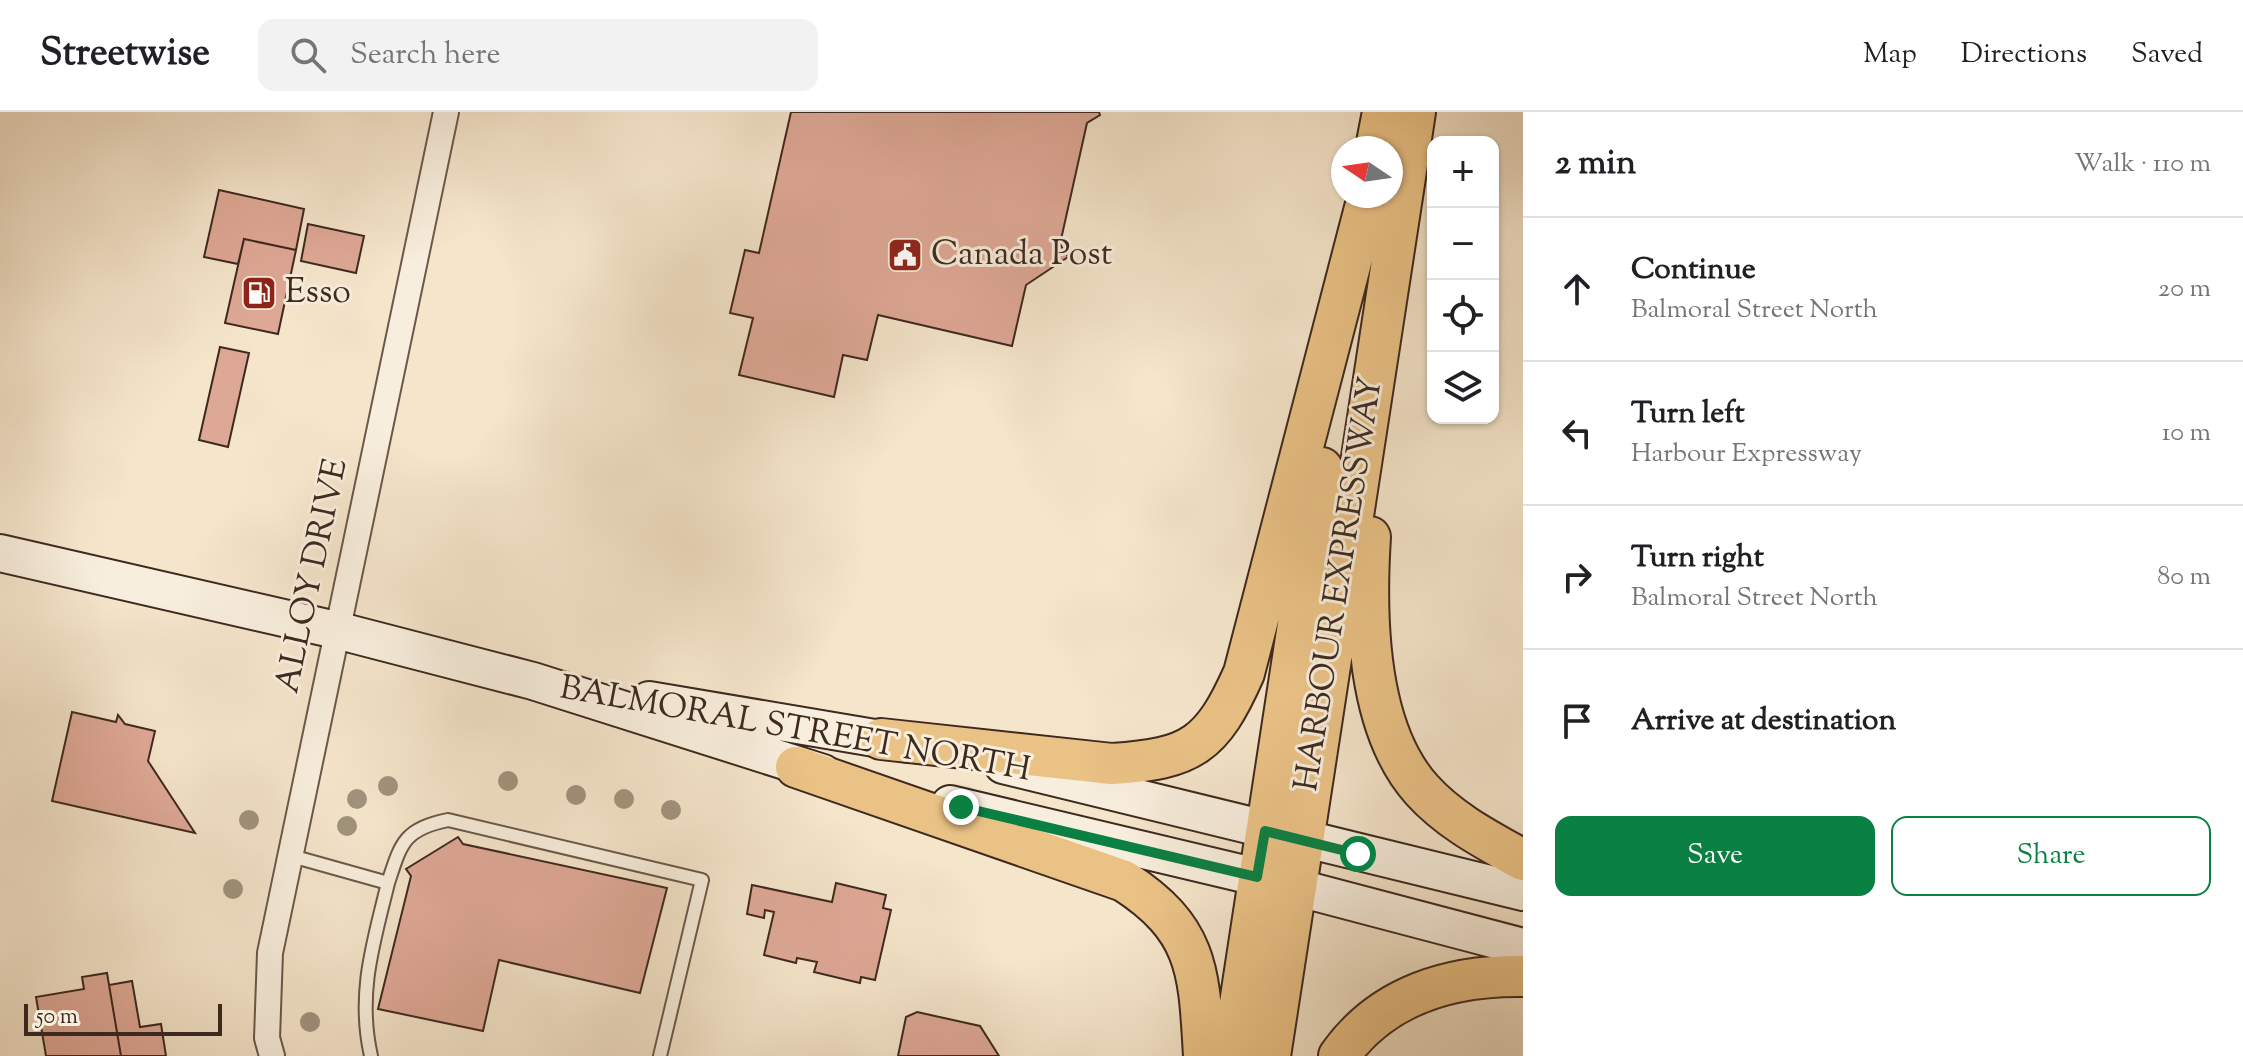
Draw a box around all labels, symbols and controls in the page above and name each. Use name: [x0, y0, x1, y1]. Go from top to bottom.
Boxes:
search box: [258, 19, 818, 91]
text: Streetwise: [40, 28, 210, 82]
icon: search: [286, 33, 330, 77]
text: Search here: [350, 34, 500, 77]
text: Map: [1863, 35, 1917, 75]
text: Directions: [1961, 35, 2087, 75]
text: Saved: [2131, 35, 2203, 75]
north arrow: [1331, 136, 1403, 208]
map controls: [1427, 136, 1499, 424]
button: +: [1427, 136, 1499, 208]
text: 2 min: [1555, 140, 1636, 189]
text: Walk · 110 m: [2074, 146, 2211, 183]
button: −: [1427, 208, 1499, 280]
place label: Canada Post: [931, 231, 1113, 280]
public building icon: Canada Post: [886, 236, 924, 274]
text: Continue: [1631, 249, 1756, 292]
icon: ahead: [1555, 267, 1599, 311]
place label: Esso: [285, 269, 351, 318]
text: 20 m: [2158, 271, 2211, 308]
fuel station icon: Esso: [240, 274, 278, 312]
button: locate: [1427, 280, 1499, 352]
text: Balmoral Street North: [1631, 292, 1878, 329]
button: layers: [1427, 352, 1499, 424]
street label: HARBOUR EXPRESSWAY: [1283, 373, 1397, 795]
text: Turn left: [1631, 393, 1745, 436]
icon: left: [1555, 411, 1599, 455]
text: 10 m: [2162, 415, 2211, 452]
text: Harbour Expressway: [1631, 436, 1862, 473]
street label: ALLOY DRIVE: [264, 454, 362, 698]
text: Turn right: [1631, 537, 1764, 580]
icon: right: [1555, 555, 1599, 599]
text: 80 m: [2157, 559, 2211, 596]
text: Balmoral Street North: [1631, 580, 1878, 617]
street label: BALMORAL STREET NORTH: [556, 664, 1034, 796]
icon: arrive: [1555, 699, 1599, 743]
text: Arrive at destination: [1631, 700, 1896, 743]
route end: [943, 789, 979, 825]
button: Save: [1555, 816, 1875, 896]
button: Share: [1891, 816, 2211, 896]
route start: [1340, 836, 1376, 872]
scale bar: [24, 1000, 222, 1036]
text: 50 m: [36, 1002, 78, 1034]

